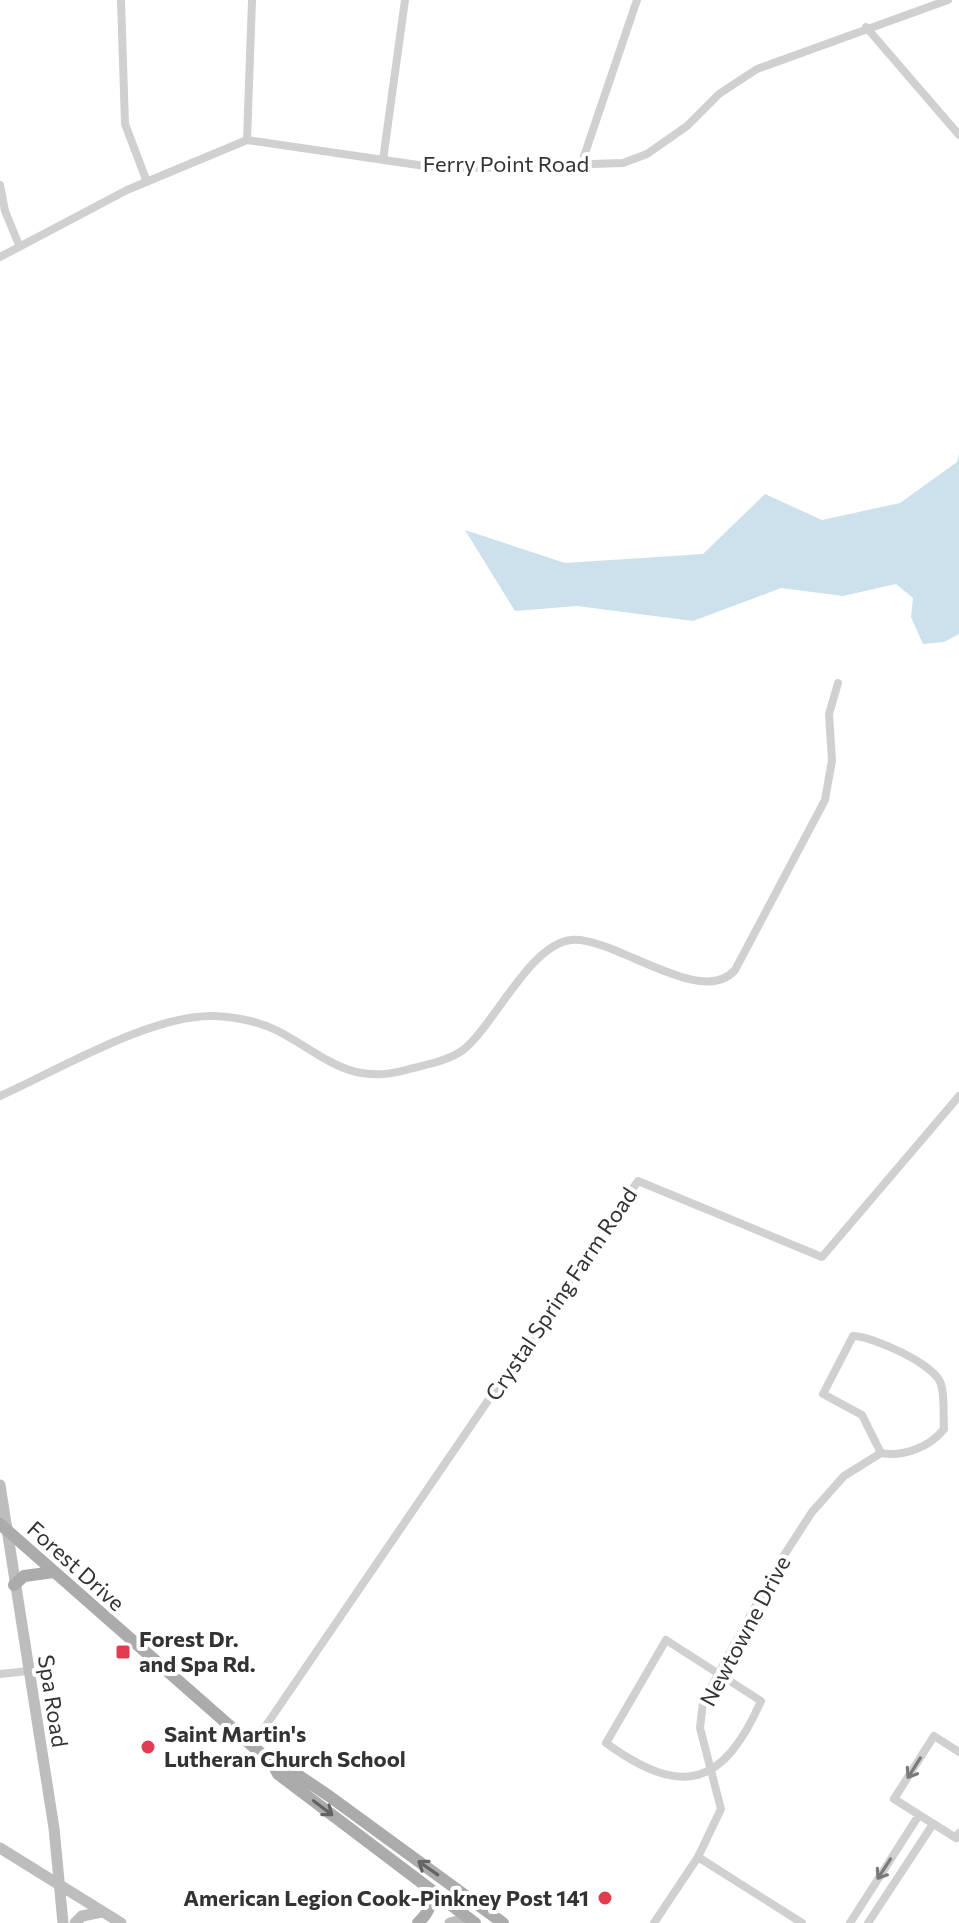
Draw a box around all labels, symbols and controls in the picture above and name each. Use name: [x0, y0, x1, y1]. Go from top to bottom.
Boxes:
street label: Ferry Point Road: [423, 150, 589, 177]
street label: Crystal Spring Farm Road: [479, 1182, 642, 1406]
street label: Forest Drive: [22, 1515, 131, 1616]
street label: Newtowne Drive: [694, 1551, 796, 1711]
place label: Forest Dr. and Spa Rd.: [139, 1625, 256, 1677]
marker: Forest Dr. and Spa Rd.: [114, 1643, 132, 1661]
street label: Spa Road: [33, 1653, 74, 1749]
place label: Saint Martin's Lutheran Church School: [164, 1720, 406, 1772]
marker: Saint Martin's Lutheran Church School: [139, 1738, 157, 1756]
one-way arrow: [905, 1756, 922, 1778]
one-way arrow: [312, 1799, 333, 1816]
one-way arrow: [876, 1857, 892, 1880]
one-way arrow: [417, 1860, 439, 1876]
place label: American Legion Cook-Pinkney Post 141: [183, 1884, 589, 1911]
marker: American Legion Cook-Pinkney Post 141: [596, 1889, 614, 1907]

